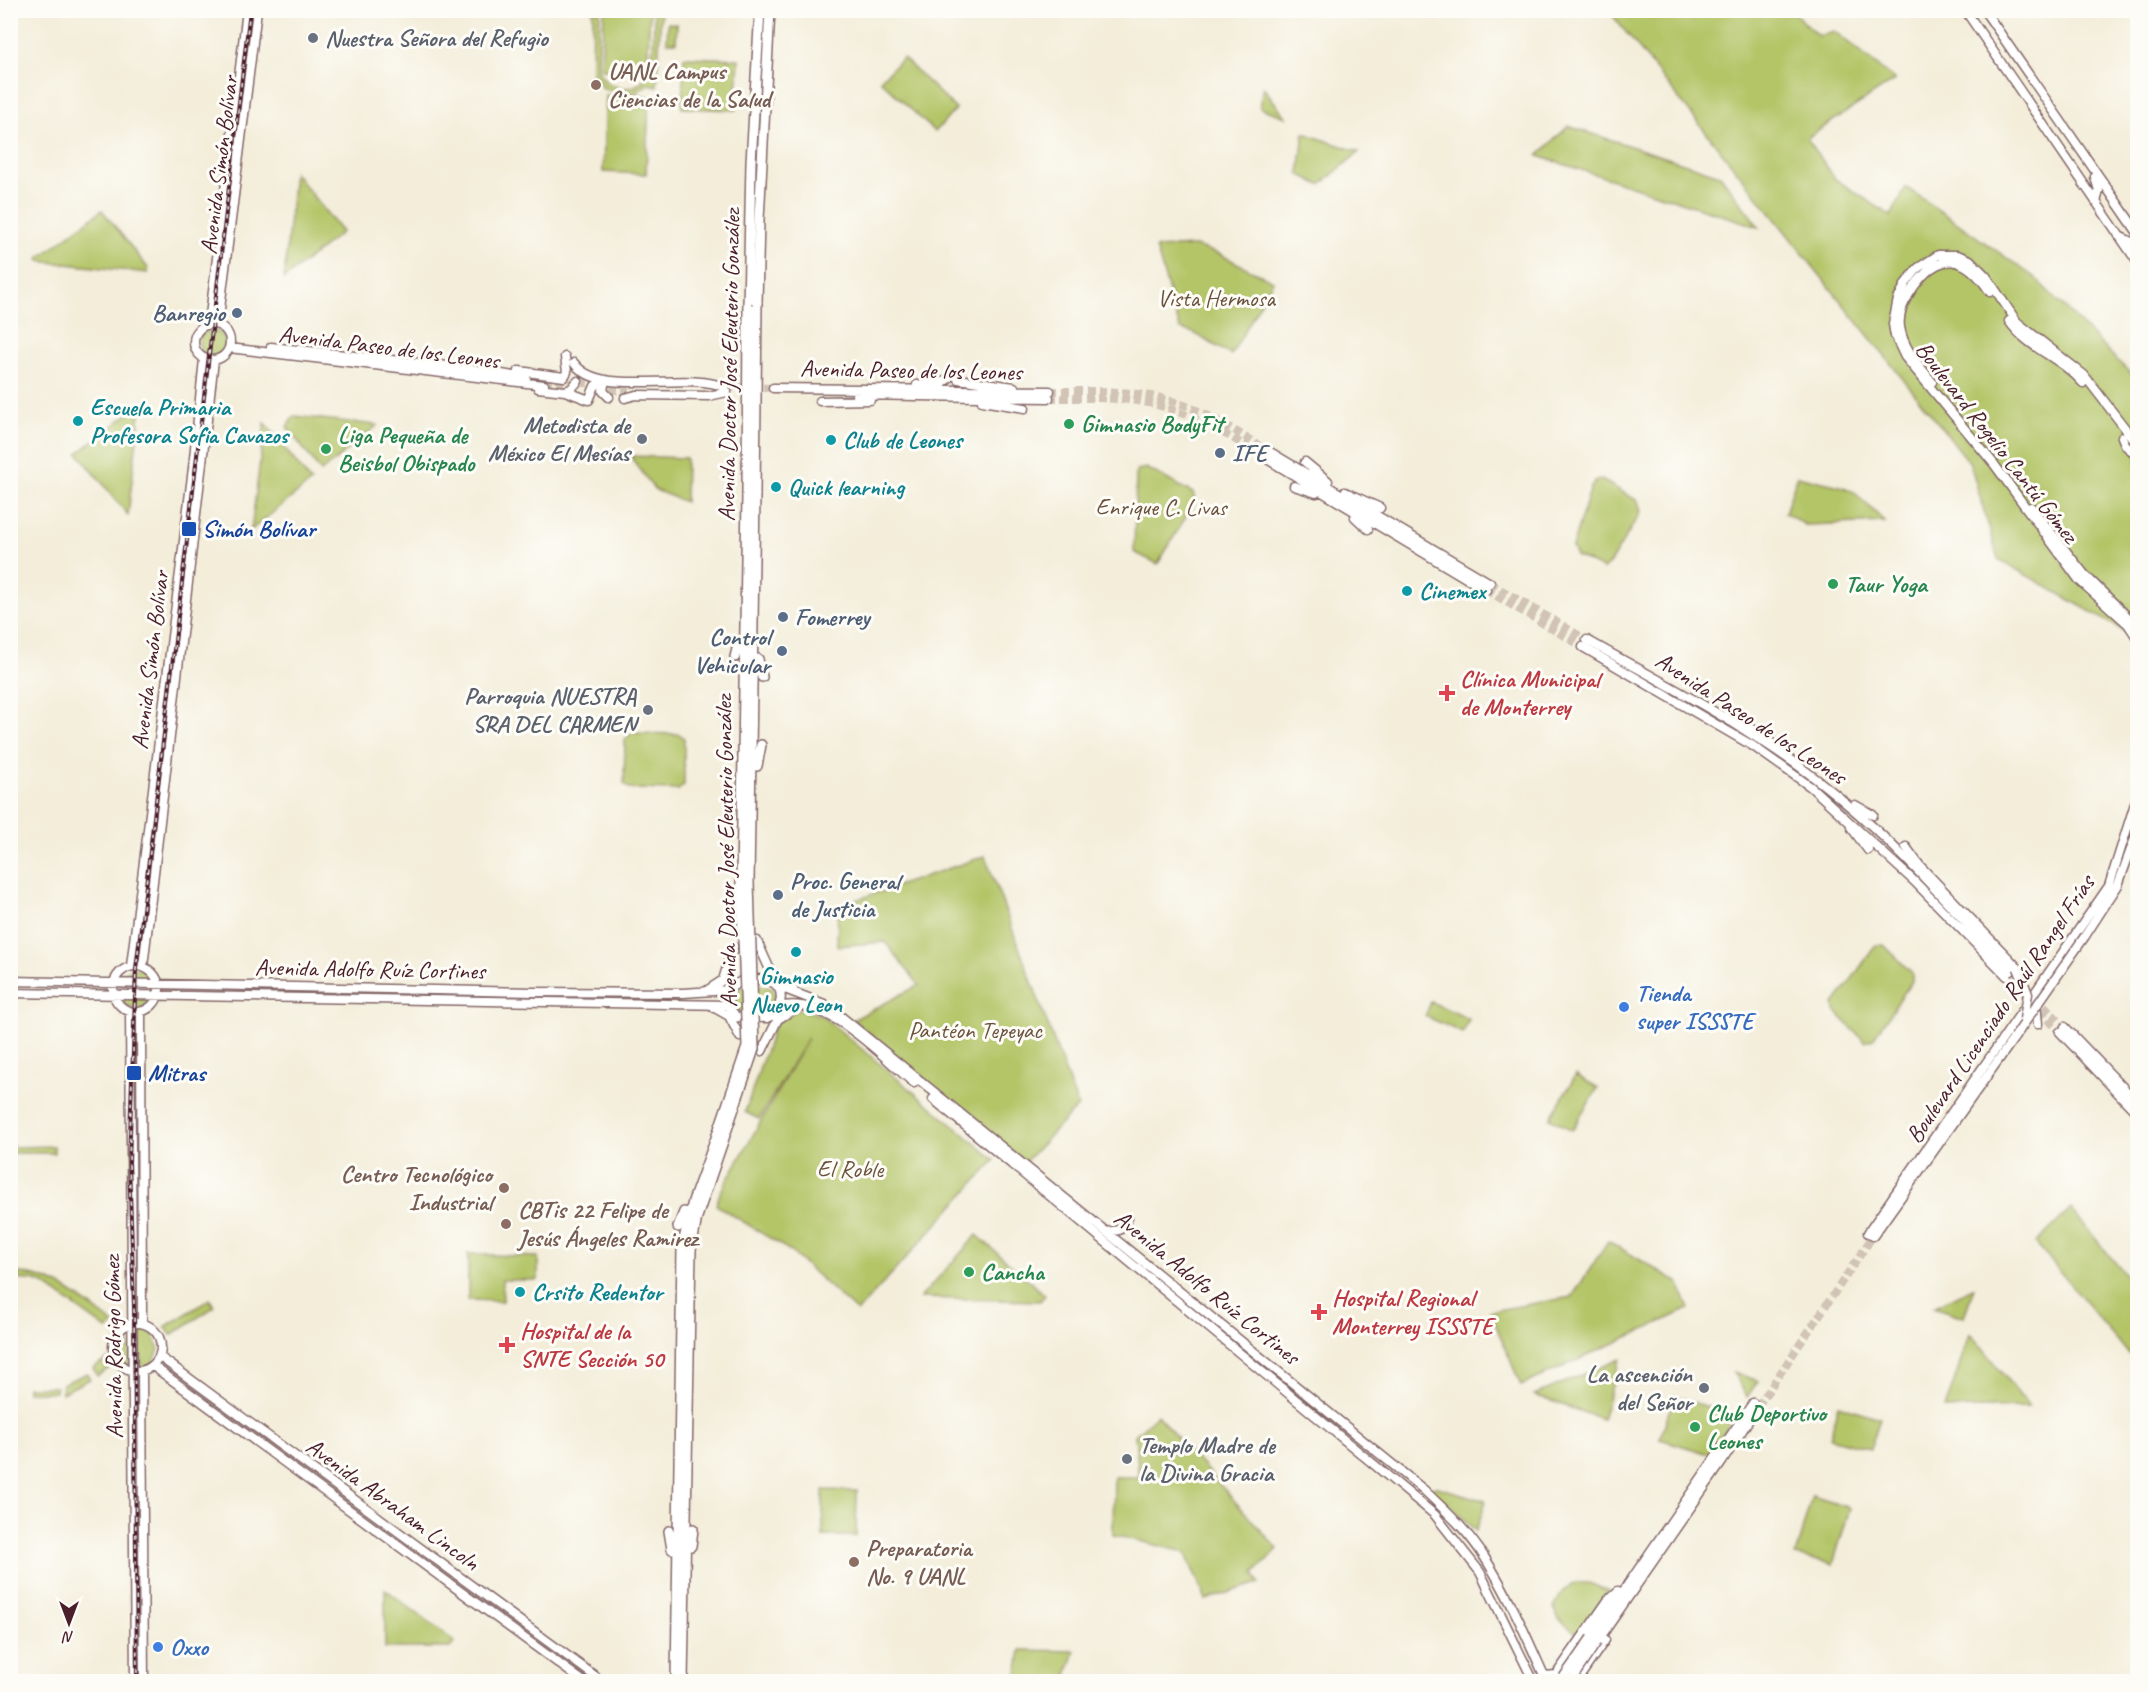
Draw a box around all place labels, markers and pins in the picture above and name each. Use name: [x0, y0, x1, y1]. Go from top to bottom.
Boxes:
place label: Nuestra Señora del Refugio: [325, 23, 550, 53]
marker: Nuestra Señora del Refugio: [306, 31, 320, 45]
place label: UANL Campus Ciencias de la Salud: [608, 56, 775, 114]
marker: UANL Campus Ciencias de la Salud: [589, 78, 603, 92]
place label: Banregio: [152, 298, 227, 328]
marker: Banregio: [230, 306, 244, 320]
place label: Escuela Primaria Profesora Sofia Cavazos: [90, 392, 290, 450]
place label: Gimnasio BodyFit: [1081, 409, 1227, 439]
place label: Metodista de México El Mesías: [488, 410, 633, 468]
marker: Escuela Primaria Profesora Sofia Cavazos: [71, 414, 85, 428]
marker: Gimnasio BodyFit: [1062, 417, 1076, 431]
place label: Liga Pequeña de Beisbol Obispado: [338, 420, 477, 478]
place label: Club de Leones: [843, 425, 965, 455]
marker: Metodista de México El Mesías: [635, 432, 649, 446]
marker: Club de Leones: [824, 433, 838, 447]
place label: IFE: [1232, 438, 1270, 468]
marker: Liga Pequeña de Beisbol Obispado: [319, 442, 333, 456]
marker: IFE: [1213, 446, 1227, 460]
place label: Quick learning: [788, 472, 906, 502]
marker: Quick learning: [769, 480, 783, 494]
place label: Simón Bolívar: [202, 514, 317, 544]
marker: Simón Bolívar: [180, 520, 198, 538]
place label: Taur Yoga: [1845, 569, 1929, 599]
place label: Cinemex: [1419, 576, 1488, 606]
marker: Taur Yoga: [1826, 577, 1840, 591]
marker: Cinemex: [1400, 584, 1414, 598]
place label: Fomerrey: [795, 602, 872, 632]
marker: Fomerrey: [776, 610, 790, 624]
place label: Control Vehicular: [694, 622, 775, 680]
marker: Control Vehicular: [775, 644, 789, 658]
place label: Clínica Municipal de Monterrey: [1460, 664, 1604, 722]
place label: Parroquia NUESTRA SRA DEL CARMEN: [464, 681, 640, 739]
marker: Clínica Municipal de Monterrey: [1438, 684, 1456, 702]
marker: Parroquia NUESTRA SRA DEL CARMEN: [641, 703, 655, 717]
place label: Proc. General de Justicia: [790, 866, 904, 924]
marker: Proc. General de Justicia: [771, 888, 785, 902]
marker: Gimnasio Nuevo Leon: [789, 945, 803, 959]
place label: Gimnasio Nuevo Leon: [750, 961, 843, 1019]
place label: Tienda super ISSSTE: [1636, 978, 1757, 1036]
marker: Tienda super ISSSTE: [1617, 1000, 1631, 1014]
place label: Mitras: [148, 1058, 208, 1088]
marker: Mitras: [125, 1064, 143, 1082]
place label: Centro Tecnológico Industrial: [341, 1159, 497, 1217]
marker: Centro Tecnológico Industrial: [497, 1181, 511, 1195]
place label: CBTis 22 Felipe de Jesús Ángeles Ramirez: [516, 1195, 700, 1253]
marker: CBTis 22 Felipe de Jesús Ángeles Ramirez: [499, 1217, 513, 1231]
place label: Cancha: [981, 1257, 1046, 1287]
marker: Cancha: [962, 1265, 976, 1279]
place label: Crsito Redentor: [532, 1277, 665, 1307]
place label: Hospital Regional Monterrey ISSSTE: [1332, 1283, 1496, 1341]
marker: Crsito Redentor: [513, 1285, 527, 1299]
marker: Hospital Regional Monterrey ISSSTE: [1310, 1303, 1328, 1321]
place label: Hospital de la SNTE Sección 50: [520, 1316, 666, 1374]
marker: Hospital de la SNTE Sección 50: [498, 1336, 516, 1354]
place label: La ascención del Señor: [1586, 1359, 1694, 1417]
marker: La ascención del Señor: [1697, 1381, 1711, 1395]
place label: Club Deportivo Leones: [1707, 1398, 1828, 1456]
marker: Club Deportivo Leones: [1688, 1420, 1702, 1434]
place label: Templo Madre de la Divina Gracia: [1139, 1430, 1277, 1488]
marker: Templo Madre de la Divina Gracia: [1120, 1452, 1134, 1466]
place label: Preparatoria No. 9 UANL: [866, 1533, 973, 1591]
marker: Preparatoria No. 9 UANL: [847, 1555, 861, 1569]
place label: Oxxo: [170, 1632, 210, 1662]
marker: Oxxo: [151, 1640, 165, 1654]

